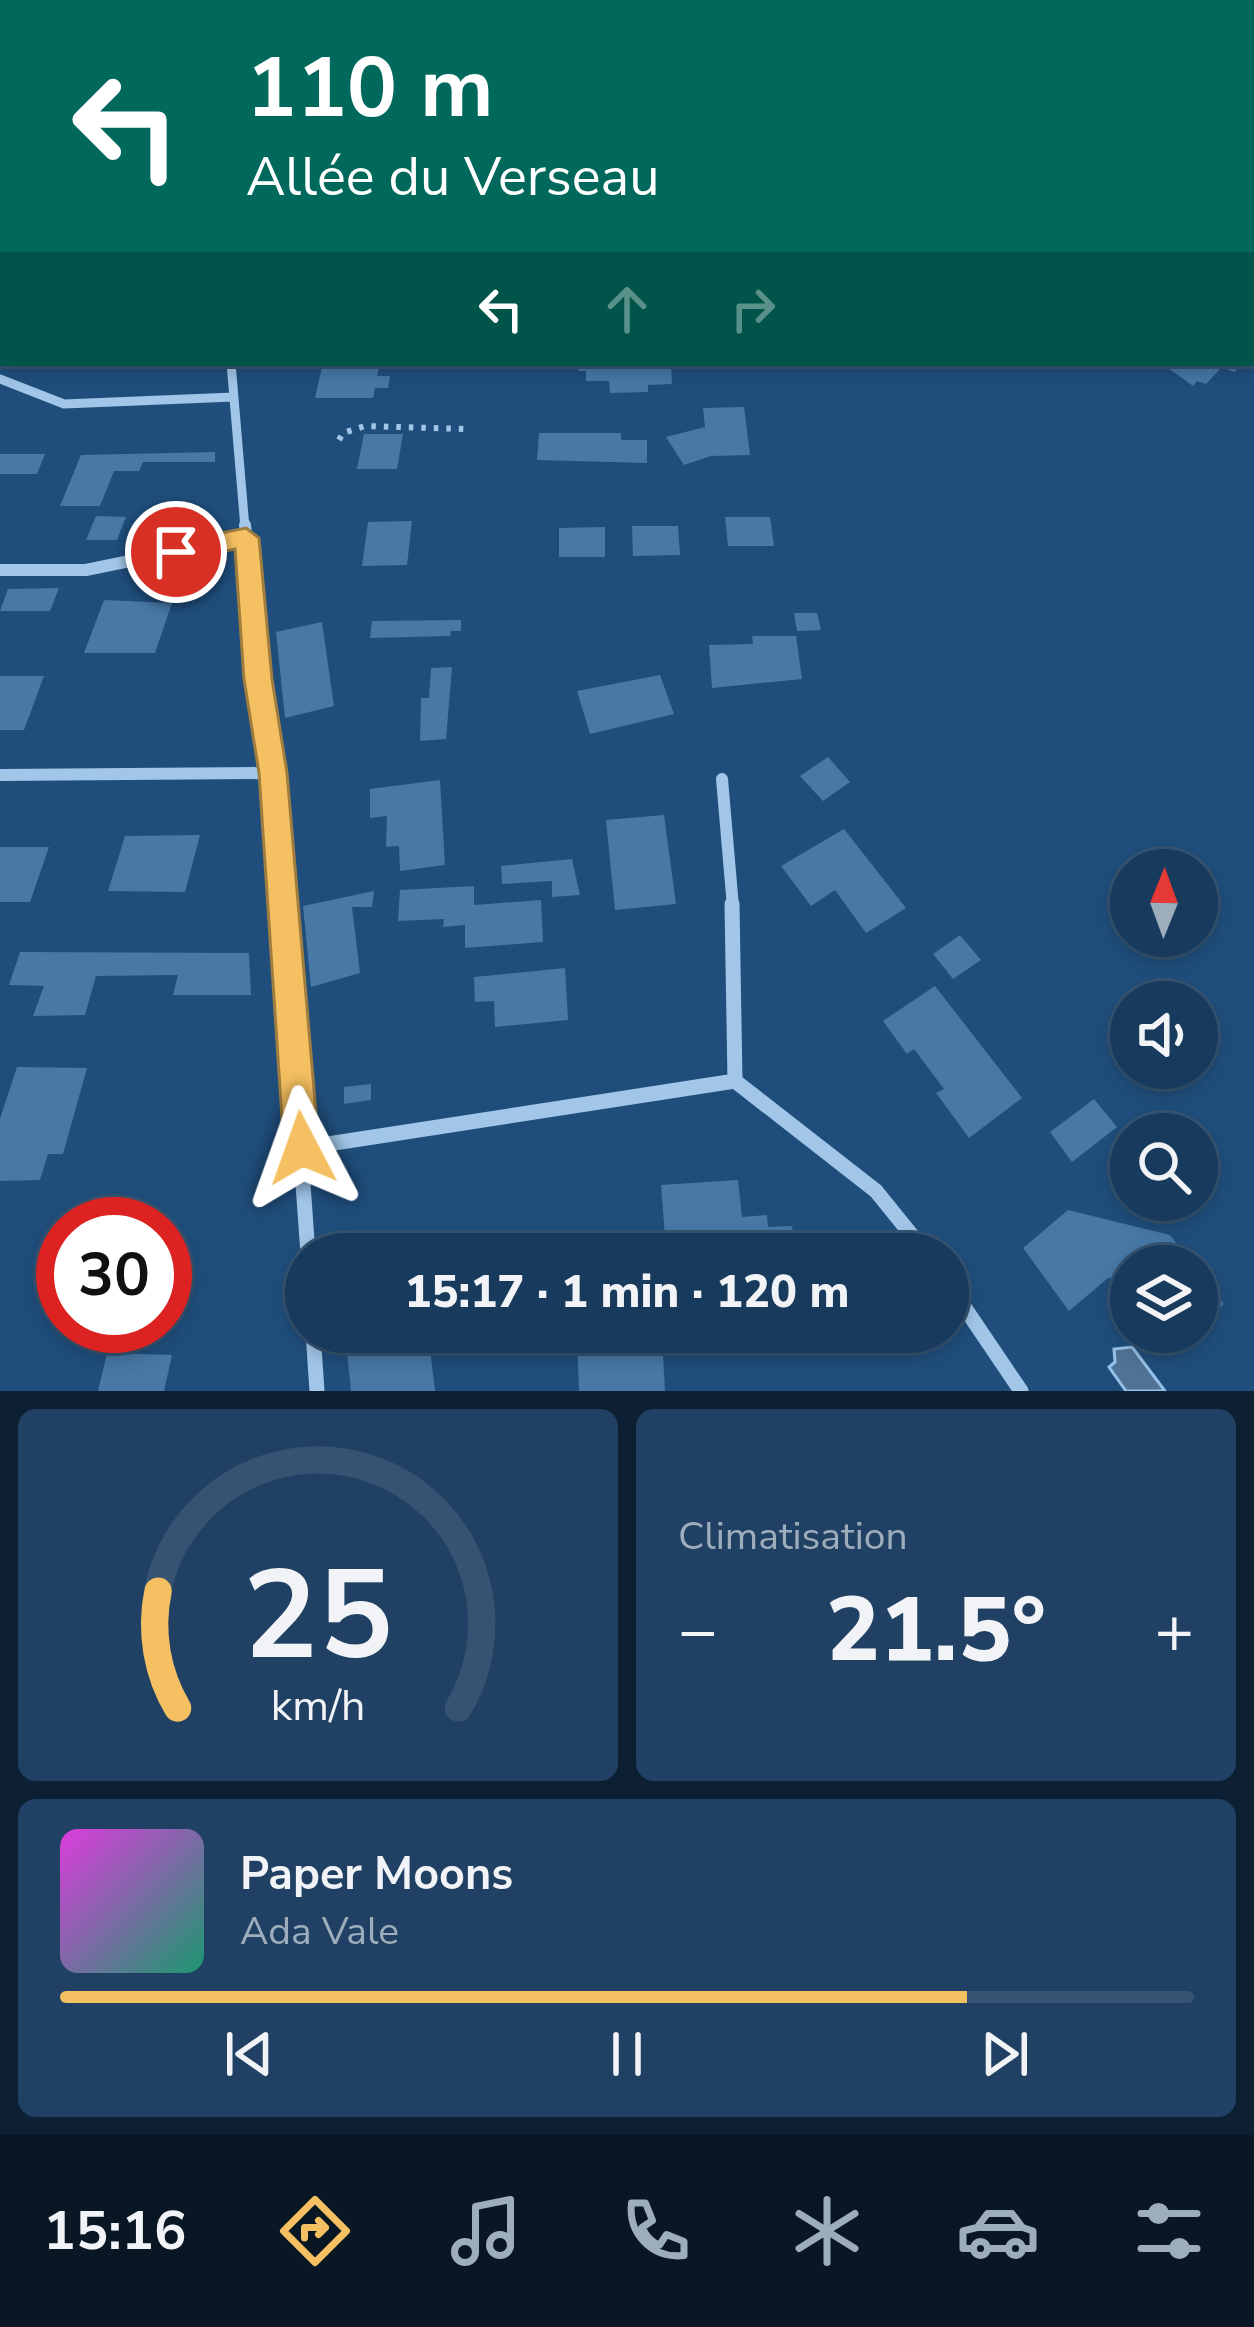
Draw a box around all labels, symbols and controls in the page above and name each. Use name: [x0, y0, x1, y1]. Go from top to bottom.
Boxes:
text: 110 m: [246, 31, 494, 146]
icon: left: [48, 48, 204, 204]
text: Allée du Verseau: [246, 140, 660, 214]
icon: left: [468, 276, 534, 342]
icon: ahead: [594, 276, 660, 342]
icon: right: [720, 276, 786, 342]
pin: [125, 501, 227, 603]
icon: arrive: [143, 519, 209, 585]
north arrow: [1110, 849, 1218, 957]
map controls: [1110, 849, 1218, 1353]
button: sound: [1110, 981, 1218, 1089]
position arrow: [239, 1085, 365, 1211]
button: search: [1110, 1113, 1218, 1221]
speed limit sign: 30: [36, 1197, 192, 1353]
button: layers: [1110, 1245, 1218, 1353]
text: 15:17 · 1 min · 120 m: [404, 1262, 850, 1323]
text: Climatisation: [678, 1510, 908, 1563]
text: 25: [243, 1531, 393, 1701]
text: 21.5°: [826, 1569, 1046, 1692]
text: −: [678, 1586, 718, 1676]
text: +: [1154, 1586, 1194, 1676]
text: km/h: [271, 1677, 365, 1735]
text: Paper Moons: [240, 1844, 513, 1905]
text: Ada Vale: [240, 1905, 399, 1958]
icon: previous: [216, 2021, 282, 2087]
icon: pause: [594, 2021, 660, 2087]
icon: next: [972, 2021, 1038, 2087]
icon: directions: [273, 2189, 357, 2273]
icon: music: [444, 2189, 528, 2273]
icon: phone: [614, 2189, 698, 2273]
icon: climate: [785, 2189, 869, 2273]
icon: car: [956, 2189, 1040, 2273]
icon: filters: [1127, 2189, 1211, 2273]
text: 15:16: [43, 2194, 186, 2268]

